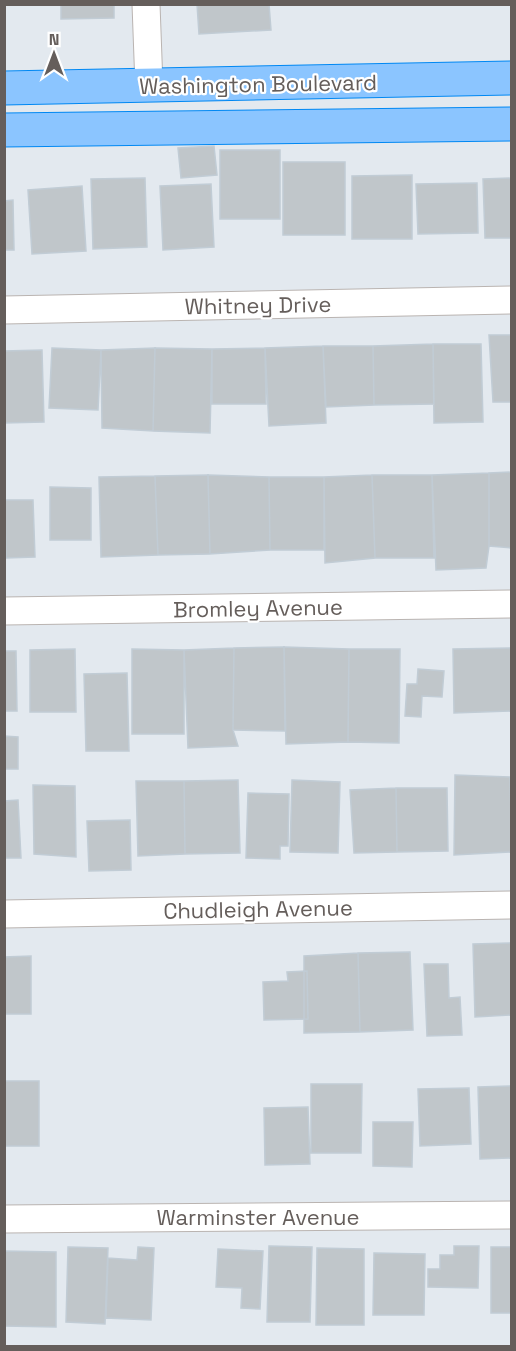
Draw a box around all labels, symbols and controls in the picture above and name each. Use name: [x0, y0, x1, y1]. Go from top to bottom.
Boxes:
north arrow: [24, 24, 84, 84]
text: N: [49, 29, 59, 50]
street label: Washington Boulevard: [139, 68, 377, 100]
street label: Whitney Drive: [184, 290, 332, 320]
street label: Bromley Avenue: [173, 593, 343, 623]
street label: Chudleigh Avenue: [163, 893, 353, 925]
street label: Warminster Avenue: [156, 1203, 360, 1231]

